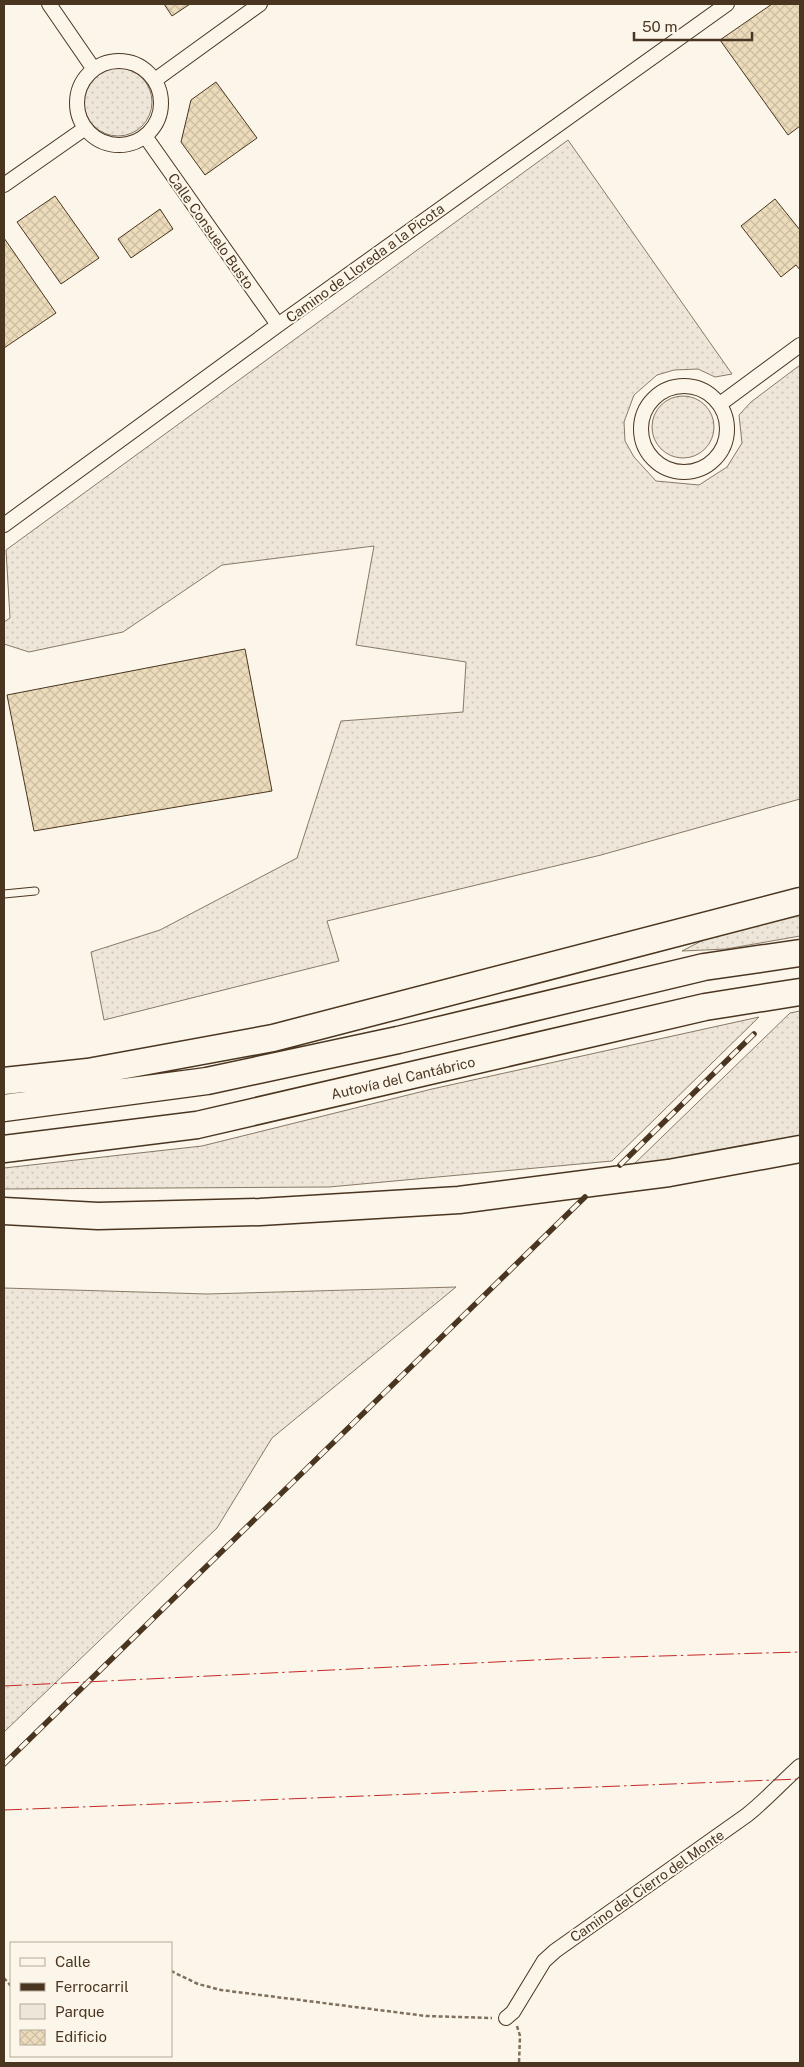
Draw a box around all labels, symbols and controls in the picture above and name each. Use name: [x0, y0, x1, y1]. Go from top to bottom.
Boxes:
scale bar: [634, 10, 752, 42]
text: 50 m: [642, 18, 677, 35]
street label: Calle Consuelo Busto: [165, 170, 257, 292]
street label: Camino de Lloreda a la Picota: [283, 200, 447, 326]
street label: Autovía del Cantábrico: [329, 1054, 477, 1102]
street label: Camino del Cierro del Monte: [567, 1827, 727, 1945]
legend: [10, 1942, 172, 2057]
text: Calle: [55, 1953, 91, 1970]
text: Ferrocarril: [55, 1978, 129, 1995]
text: Parque: [55, 2003, 105, 2020]
text: Edificio: [55, 2028, 107, 2045]

